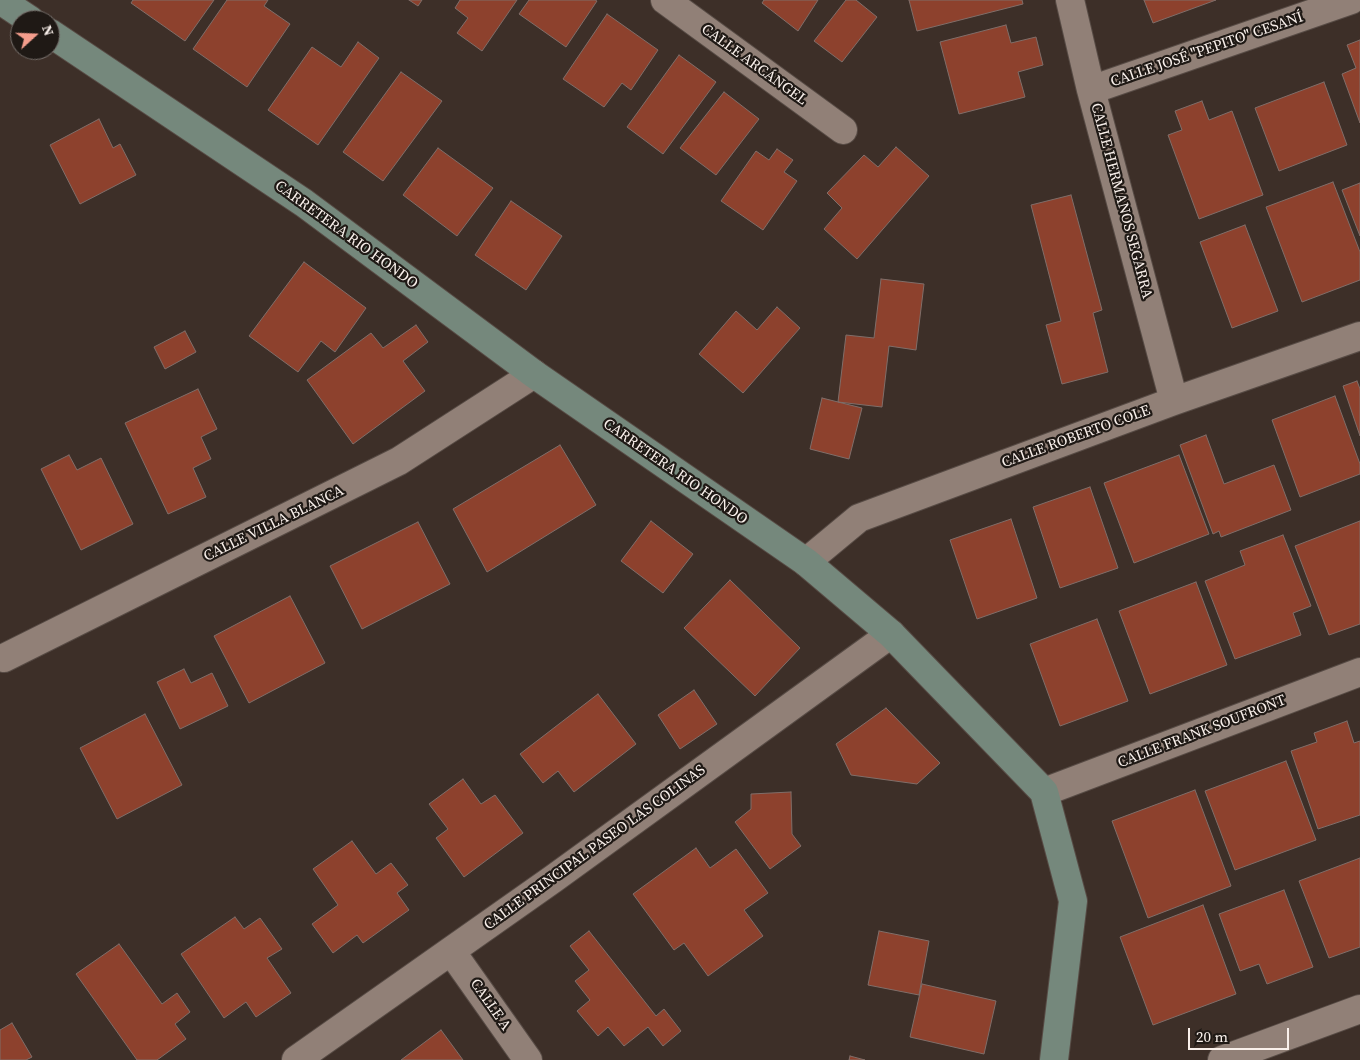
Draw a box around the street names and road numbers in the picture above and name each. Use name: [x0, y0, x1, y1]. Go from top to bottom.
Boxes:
street label: CALLE JOSÉ "PEPITO" CESANÍ: [1108, 9, 1306, 91]
street label: CALLE ARCÁNGEL: [698, 21, 810, 109]
street label: CALLE HERMANOS SEGARRA: [1086, 101, 1156, 301]
street label: CARRETERA RIO HONDO: [271, 177, 421, 293]
street label: CALLE ROBERTO COLE: [999, 402, 1153, 472]
street label: CARRETERA RIO HONDO: [599, 415, 751, 529]
street label: CALLE VILLA BLANCA: [201, 482, 347, 566]
street label: CALLE FRANK SOUFRONT: [1115, 692, 1289, 772]
street label: CALLE PRINCIPAL PASEO LAS COLINAS: [481, 761, 709, 935]
street label: CALLE A: [466, 976, 514, 1034]

